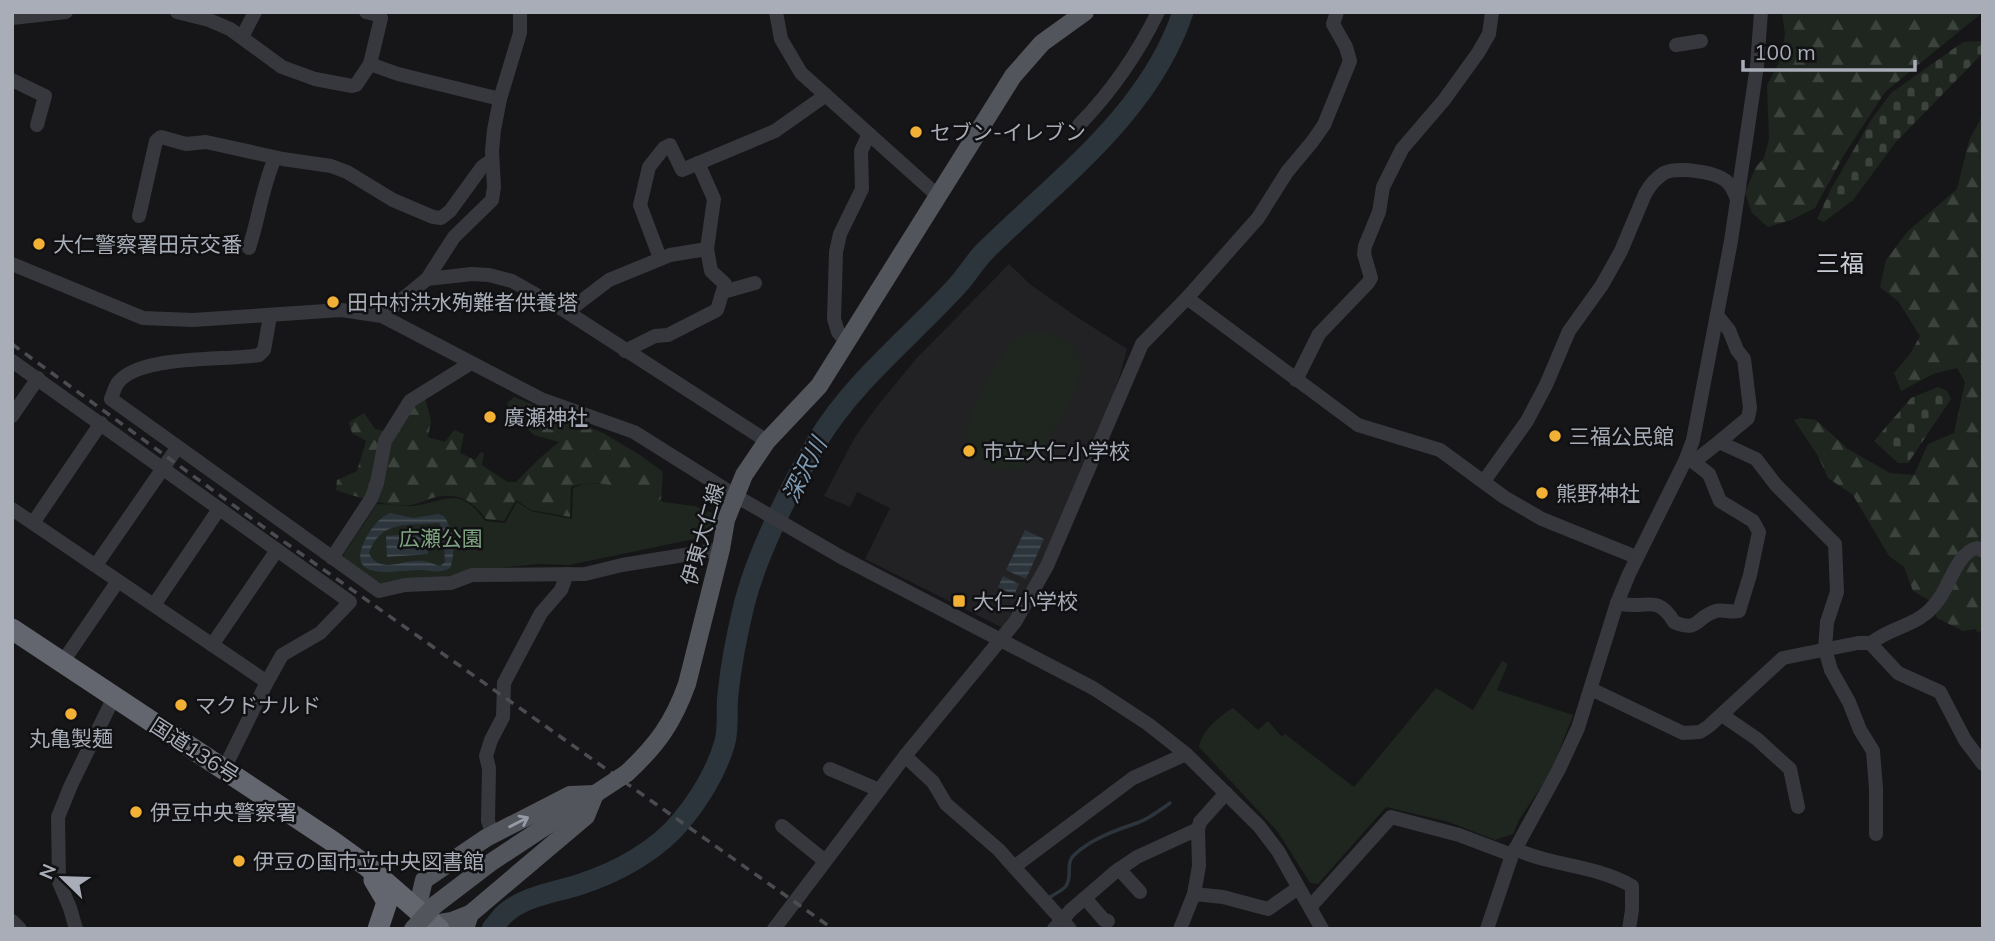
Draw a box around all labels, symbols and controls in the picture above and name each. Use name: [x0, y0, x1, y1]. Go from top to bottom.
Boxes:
scale bar: [1743, 28, 1914, 72]
text: 100 m: [1754, 39, 1816, 65]
place label: セブン-イレブン: [930, 119, 1086, 145]
marker: セブン-イレブン: [908, 124, 924, 140]
place label: 大仁警察署田京交番: [53, 231, 242, 257]
marker: 大仁警察署田京交番: [31, 236, 47, 252]
district label: 三福: [1816, 248, 1864, 278]
place label: 田中村洪水殉難者供養塔: [347, 289, 578, 315]
marker: 田中村洪水殉難者供養塔: [325, 294, 341, 310]
place label: 廣瀬神社: [504, 404, 588, 430]
marker: 廣瀬神社: [482, 409, 498, 425]
place label: 三福公民館: [1569, 423, 1674, 449]
marker: 三福公民館: [1547, 428, 1563, 444]
water label: 深沢川: [775, 430, 834, 507]
place label: 市立大仁小学校: [983, 438, 1130, 464]
marker: 市立大仁小学校: [961, 443, 977, 459]
street label: 伊東大仁線: [675, 480, 729, 588]
place label: 熊野神社: [1556, 480, 1640, 506]
marker: 熊野神社: [1534, 485, 1550, 501]
park label: 広瀬公園: [399, 525, 483, 551]
place label: 大仁小学校: [973, 588, 1078, 614]
marker: 大仁小学校: [951, 593, 967, 609]
place label: マクドナルド: [195, 692, 321, 718]
marker: マクドナルド: [173, 697, 189, 713]
marker: 丸亀製麺: [63, 706, 79, 722]
street label: 国道136号: [146, 712, 244, 788]
place label: 丸亀製麺: [29, 725, 113, 751]
place label: 伊豆中央警察署: [150, 799, 297, 825]
marker: 伊豆中央警察署: [128, 804, 144, 820]
one-way arrow: [508, 814, 529, 828]
north arrow: [28, 843, 98, 913]
place label: 伊豆の国市立中央図書館: [253, 848, 484, 874]
marker: 伊豆の国市立中央図書館: [231, 853, 247, 869]
text: N: [34, 860, 61, 883]

